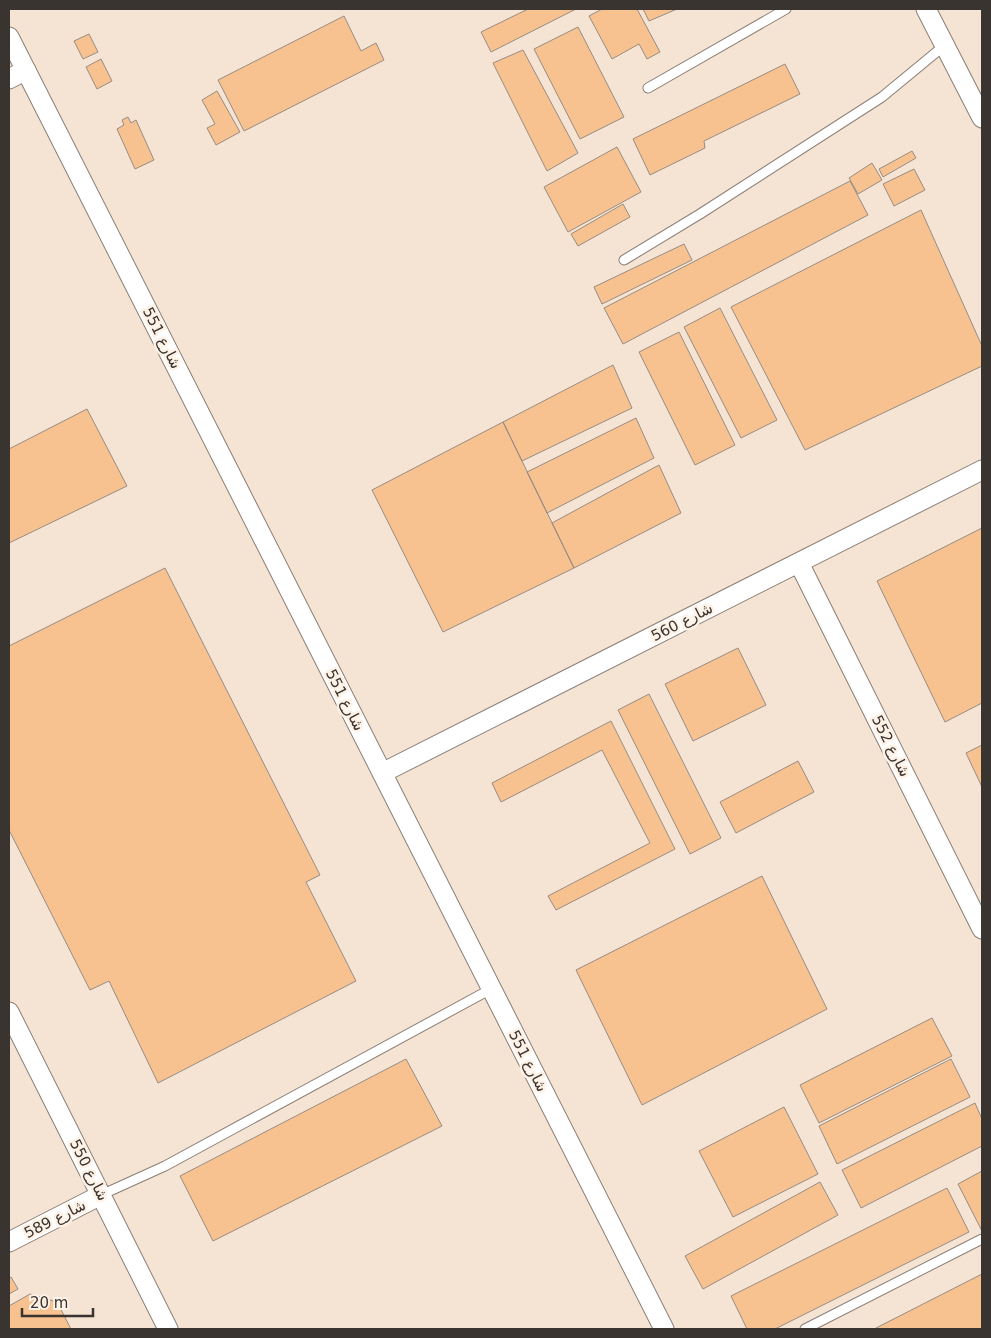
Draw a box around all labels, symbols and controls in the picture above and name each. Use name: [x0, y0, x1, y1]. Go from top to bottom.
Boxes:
street label: شارع 551: [139, 304, 185, 372]
street label: شارع 560: [648, 599, 716, 645]
street label: شارع 551: [322, 666, 368, 734]
street label: شارع 552: [868, 712, 914, 780]
street label: شارع 551: [505, 1027, 551, 1095]
street label: شارع 550: [66, 1136, 112, 1204]
street label: شارع 589: [21, 1196, 89, 1242]
scale bar: [22, 1286, 94, 1318]
text: 20 m: [30, 1294, 68, 1312]

